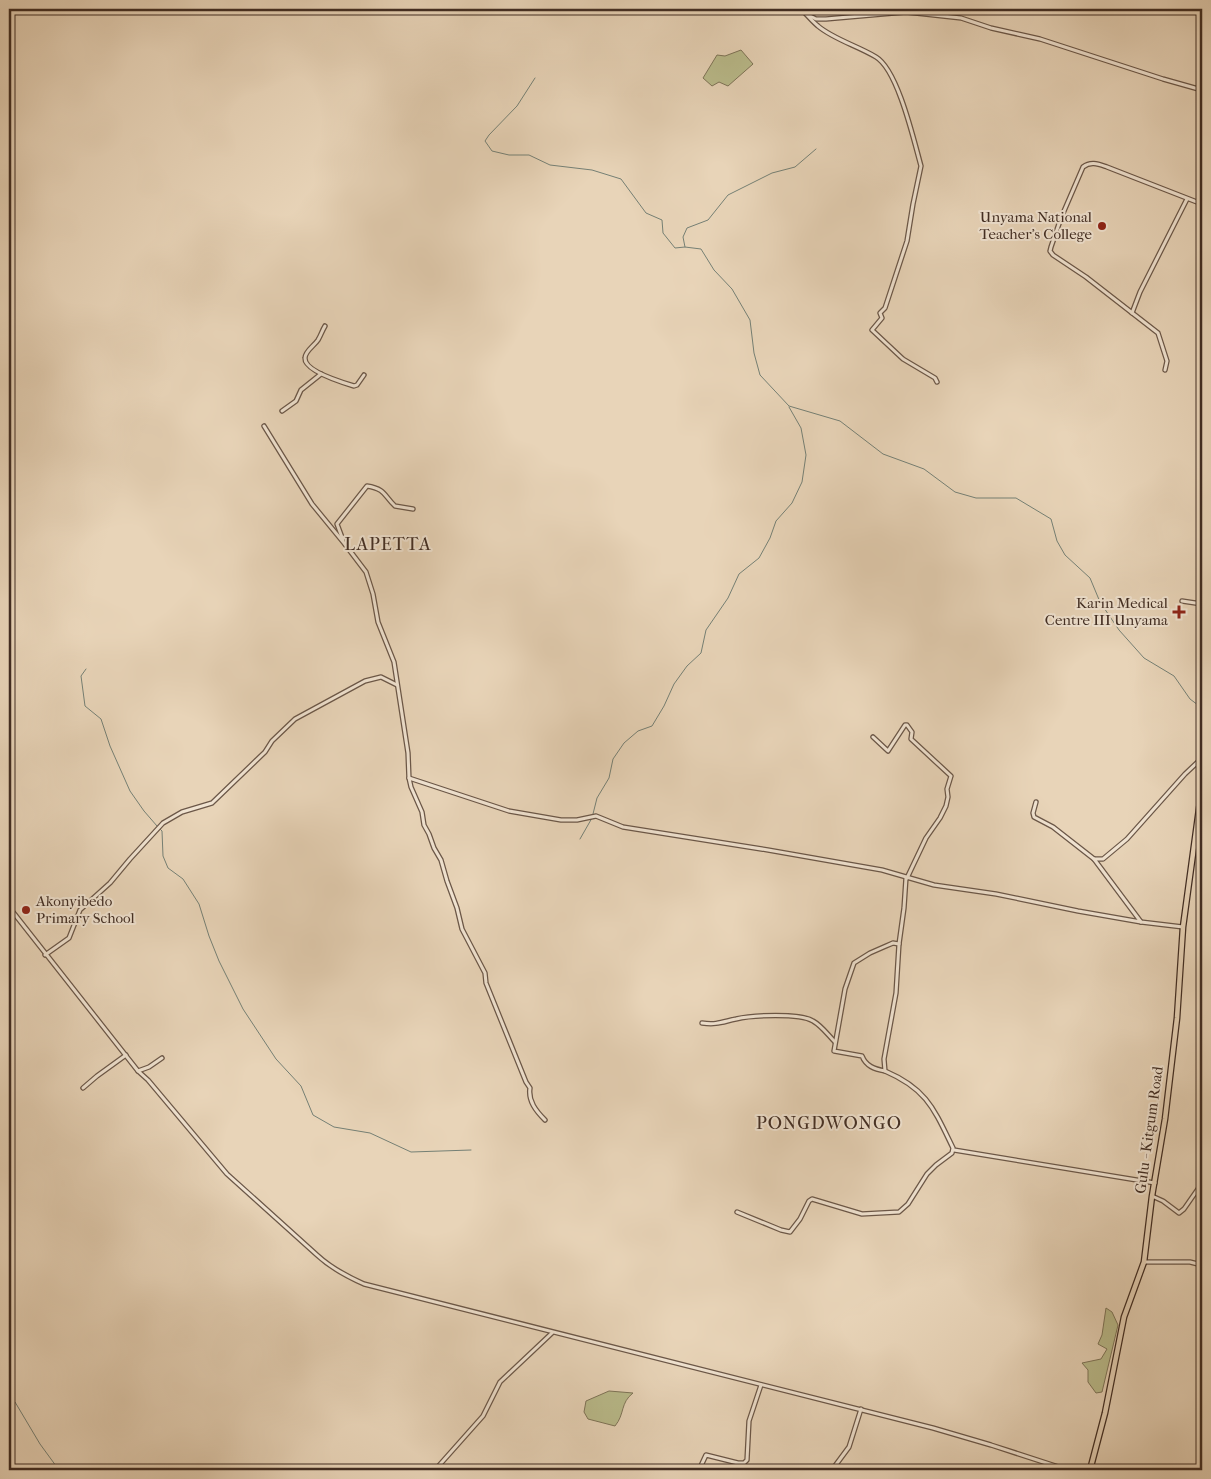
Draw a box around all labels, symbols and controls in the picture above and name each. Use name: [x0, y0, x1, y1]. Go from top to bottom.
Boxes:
place label: Unyama National Teacher's College: [980, 208, 1093, 243]
marker: Unyama National Teacher's College: [1096, 220, 1108, 232]
district label: LAPETTA: [344, 534, 432, 555]
place label: Karin Medical Centre III Unyama: [1045, 594, 1169, 629]
marker: Karin Medical Centre III Unyama: [1172, 605, 1186, 619]
place label: Akonyibedo Primary School: [35, 892, 135, 927]
marker: Akonyibedo Primary School: [20, 904, 32, 916]
street label: Gulu - Kitgum Road: [1131, 1064, 1167, 1195]
district label: PONGDWONGO: [756, 1113, 902, 1134]

